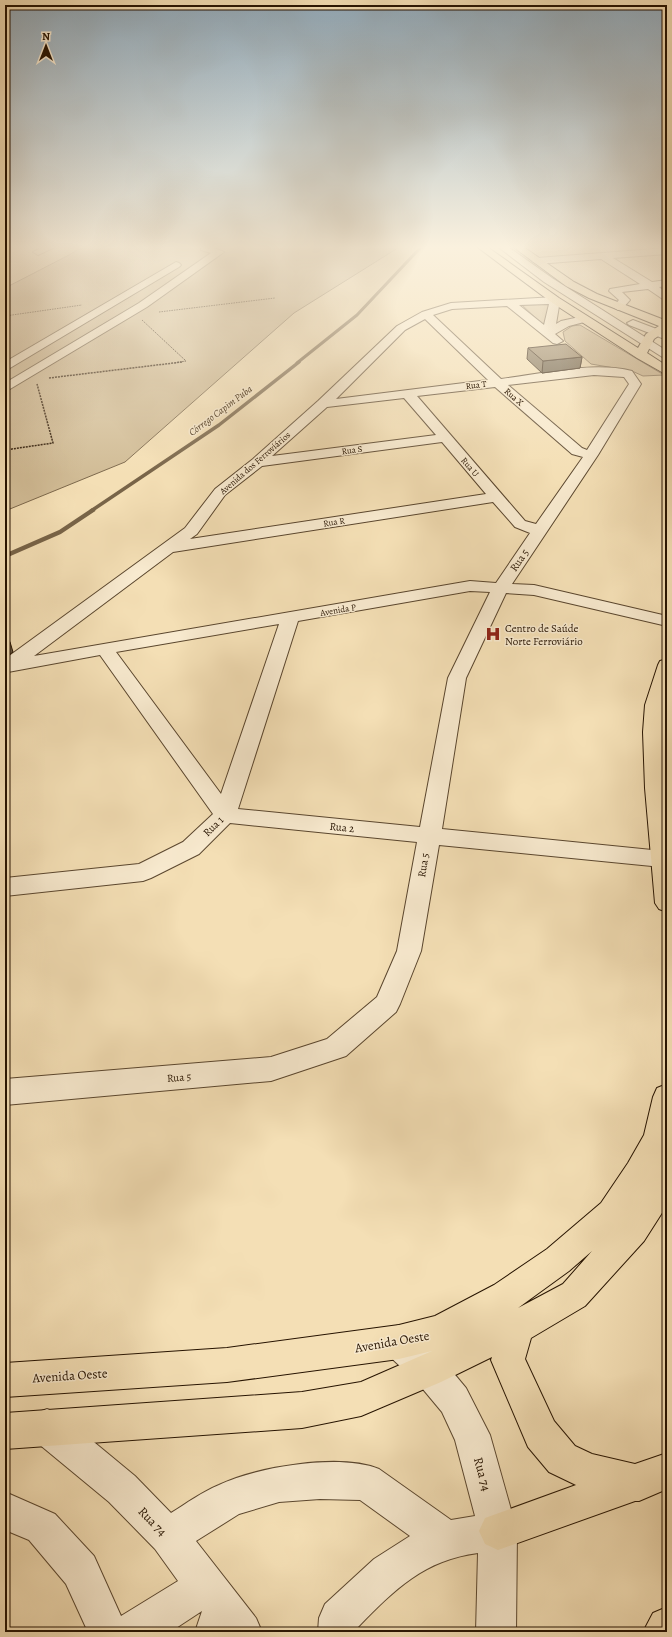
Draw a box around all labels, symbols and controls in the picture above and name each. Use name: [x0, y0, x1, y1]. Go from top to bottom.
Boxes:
north arrow: [26, 26, 66, 66]
text: N: [42, 29, 50, 44]
street label: Rua T: [465, 378, 487, 392]
water label: Córrego Capim Puba: [186, 382, 256, 439]
street label: Rua X: [502, 385, 526, 409]
street label: Avenida dos Ferroviários: [216, 429, 293, 498]
street label: Rua S: [341, 443, 363, 457]
street label: Rua U: [458, 455, 482, 479]
street label: Rua R: [322, 514, 346, 530]
street label: Rua 5: [506, 546, 533, 575]
street label: Avenida P: [318, 601, 357, 619]
place label: Centro de Saúde Norte Ferroviário: [505, 621, 583, 649]
hospital icon: Centro de Saúde Norte Ferroviário: [484, 625, 502, 643]
street label: Rua 1: [200, 813, 227, 840]
street label: Rua 2: [329, 819, 355, 836]
street label: Rua 5: [414, 852, 433, 878]
street label: Rua 5: [166, 1069, 192, 1086]
street label: Avenida Oeste: [353, 1327, 431, 1357]
street label: Avenida Oeste: [31, 1364, 108, 1387]
street label: Rua 74: [470, 1455, 495, 1493]
street label: Rua 74: [135, 1503, 171, 1540]

